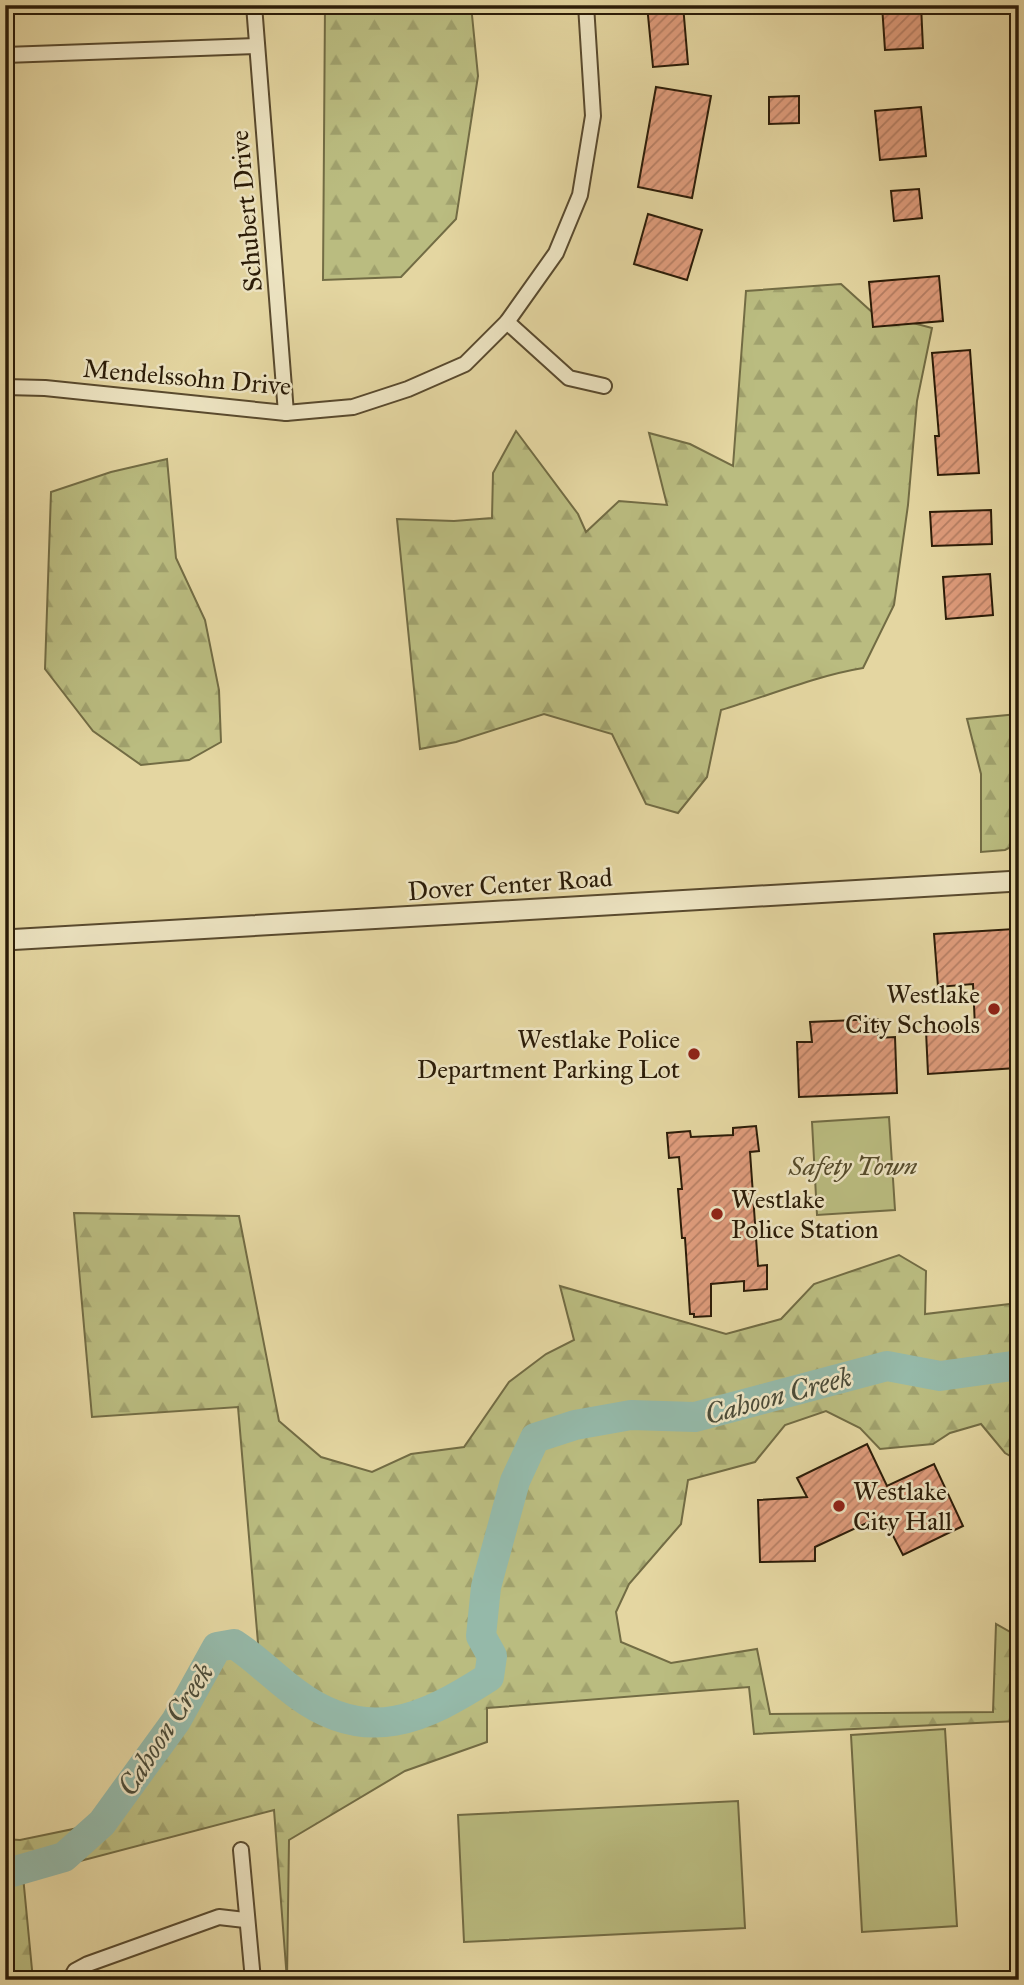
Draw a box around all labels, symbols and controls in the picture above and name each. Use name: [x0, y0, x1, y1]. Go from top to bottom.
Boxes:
street label: Schubert Drive: [223, 129, 269, 293]
street label: Mendelssohn Drive: [82, 352, 293, 402]
street label: Dover Center Road: [407, 861, 613, 907]
place label: Westlake City Schools: [845, 978, 980, 1040]
marker: Westlake City Schools: [986, 1001, 1002, 1017]
place label: Westlake Police Department Parking Lot: [417, 1023, 680, 1085]
marker: Westlake Police Department Parking Lot: [686, 1046, 702, 1062]
park label: Safety Town: [788, 1150, 918, 1182]
place label: Westlake Police Station: [731, 1183, 879, 1245]
marker: Westlake Police Station: [709, 1206, 725, 1222]
water label: Cahoon Creek: [701, 1359, 856, 1432]
place label: Westlake City Hall: [853, 1475, 952, 1537]
marker: Westlake City Hall: [831, 1498, 847, 1514]
water label: Cahoon Creek: [110, 1656, 221, 1802]

